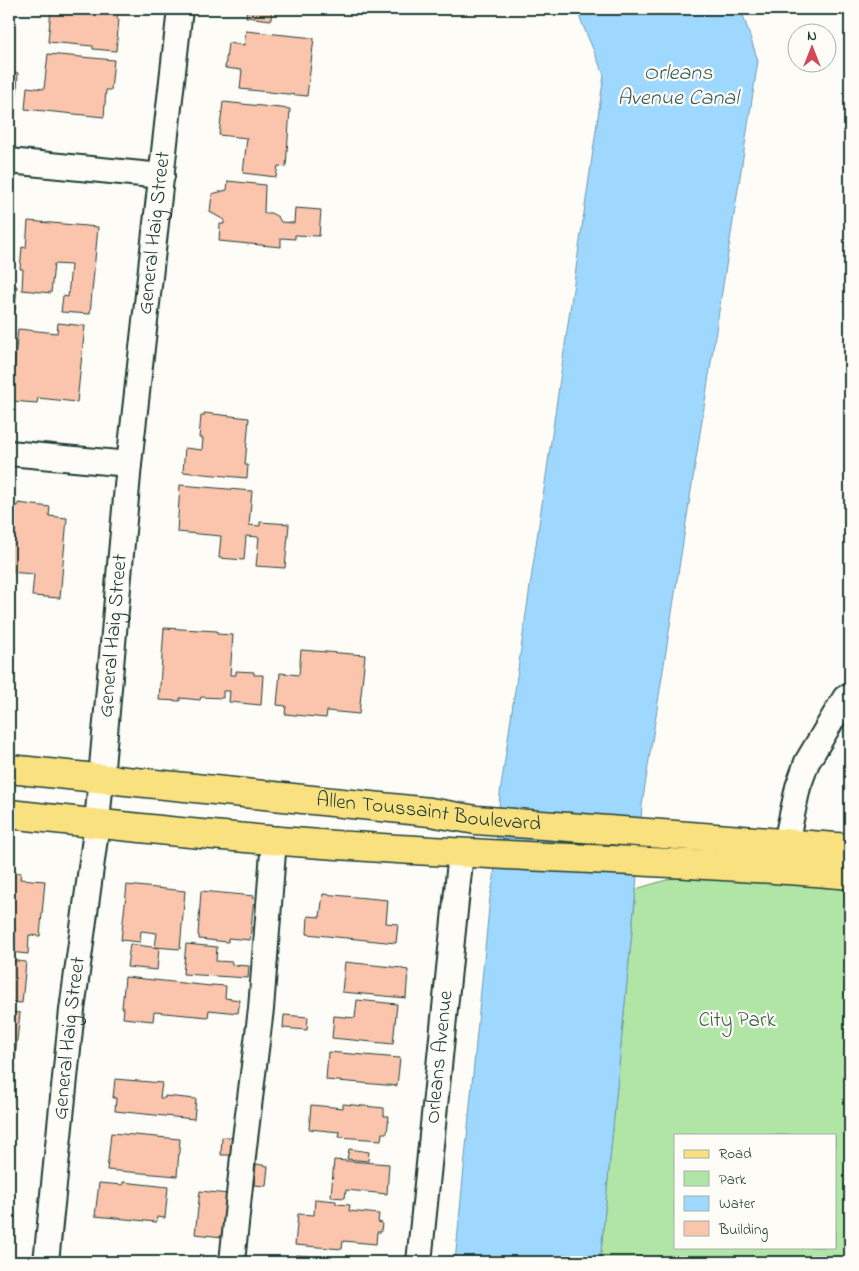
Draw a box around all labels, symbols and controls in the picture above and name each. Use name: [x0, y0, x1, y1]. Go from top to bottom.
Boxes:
north arrow: [786, 22, 836, 72]
text: N: [807, 26, 817, 47]
water label: Orleans Avenue Canal: [617, 58, 741, 115]
street label: General Haig Street: [131, 150, 179, 316]
street label: General Haig Street: [91, 553, 136, 719]
street label: Allen Toussaint Boulevard: [315, 785, 542, 840]
street label: General Haig Street: [46, 955, 94, 1121]
street label: Orleans Avenue: [418, 988, 462, 1125]
park label: City Park: [698, 1006, 776, 1038]
legend: [674, 1134, 836, 1248]
text: Road: [719, 1143, 752, 1165]
text: Park: [719, 1169, 747, 1191]
text: Water: [719, 1193, 755, 1215]
text: Building: [718, 1219, 768, 1242]

